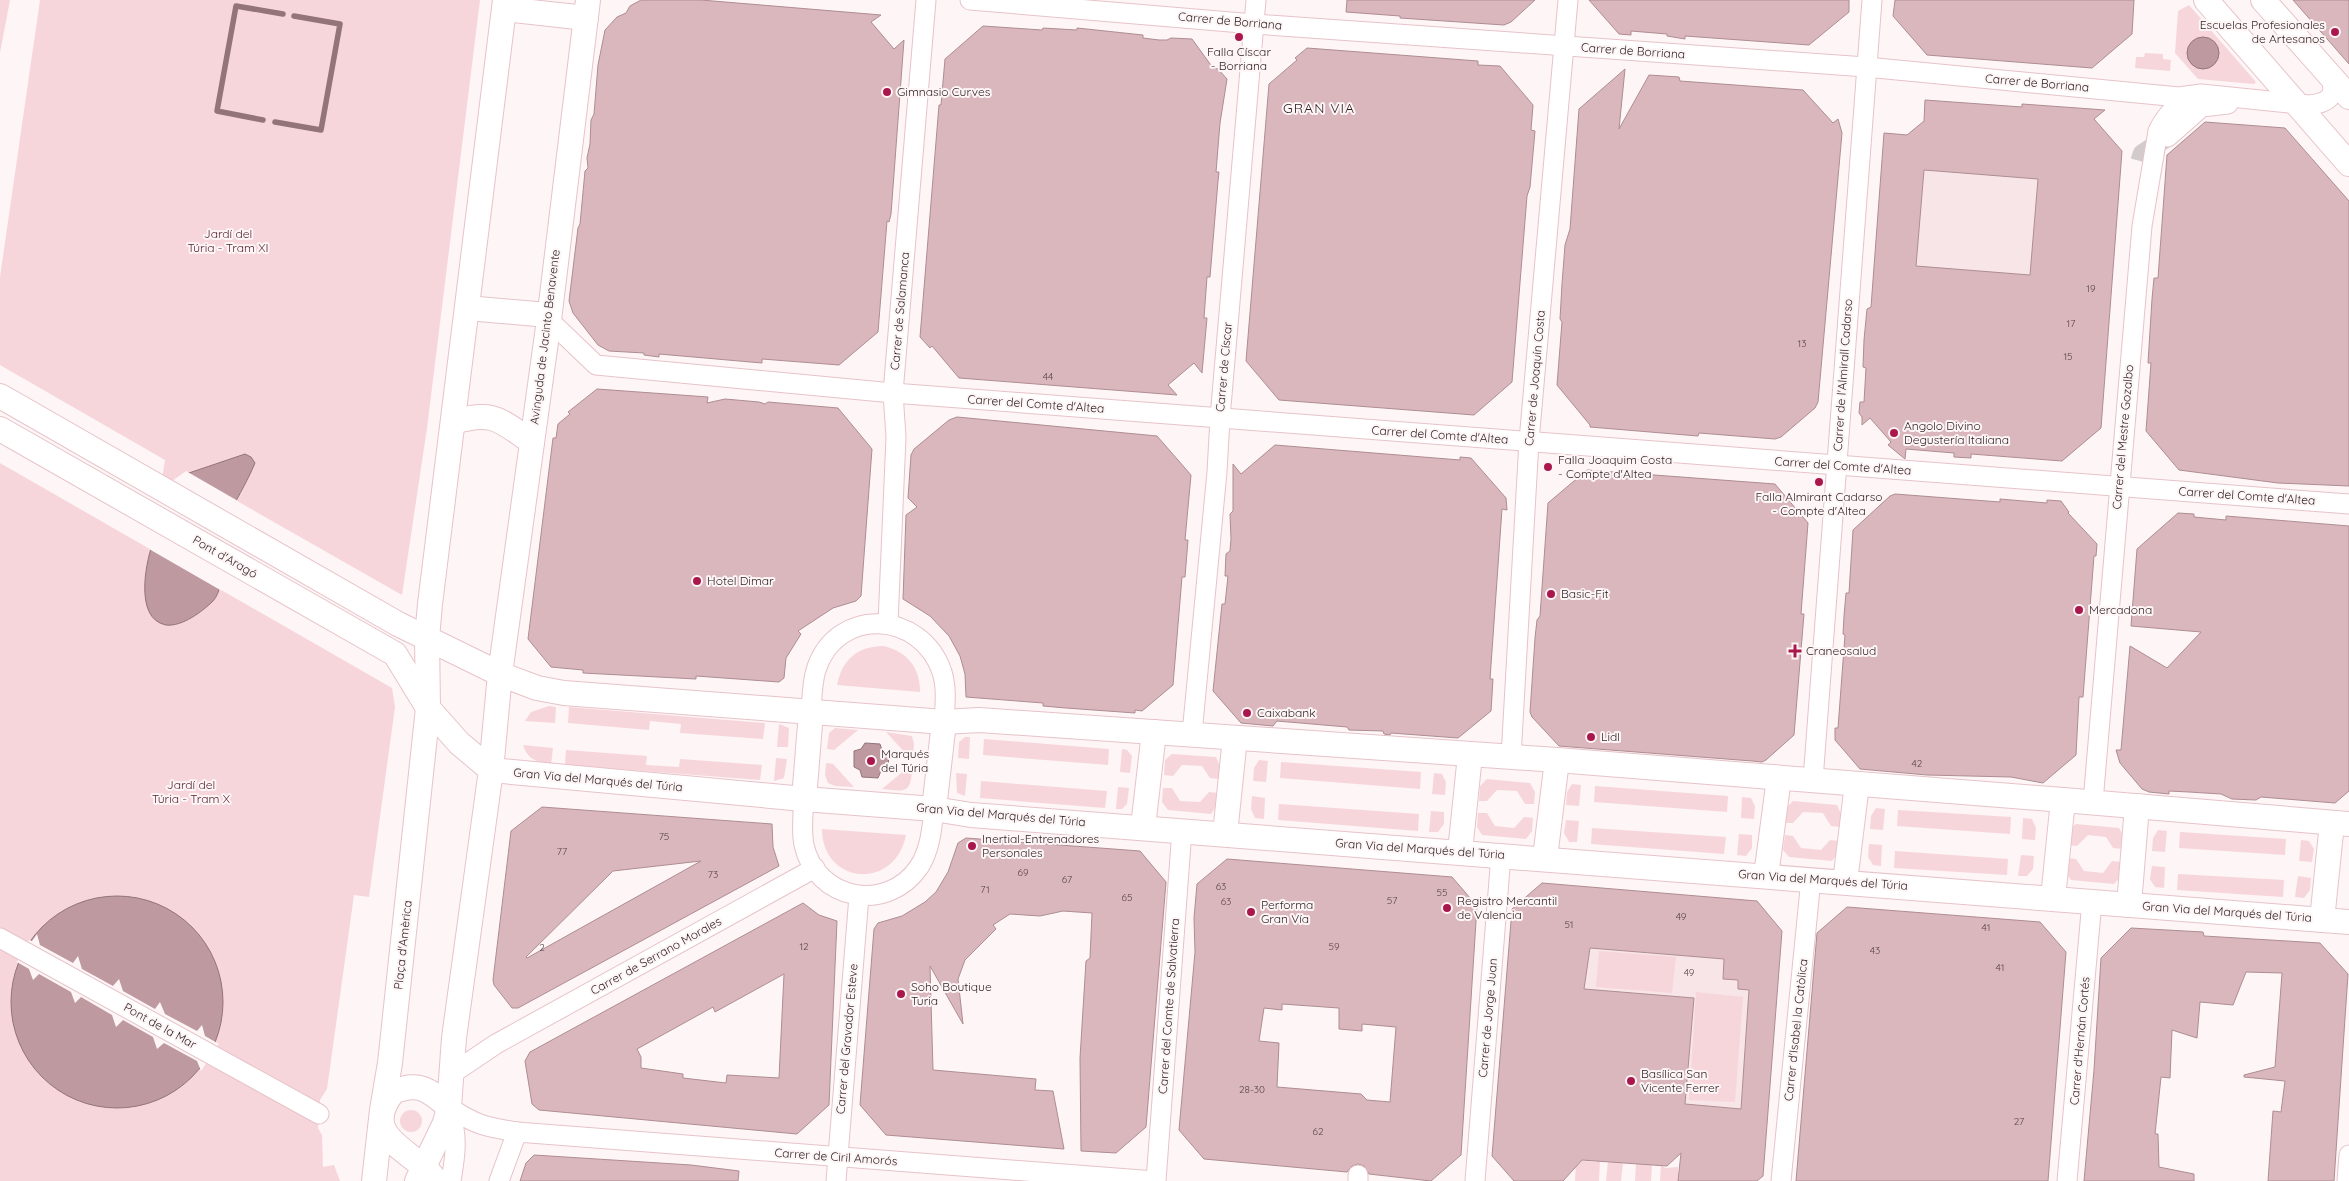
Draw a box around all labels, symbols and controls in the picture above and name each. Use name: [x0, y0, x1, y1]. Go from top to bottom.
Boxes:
street label: Carrer de Borriana: [1177, 8, 1283, 33]
place label: Escuelas Profesionales de Artesanos: [2200, 17, 2325, 46]
marker: Escuelas Profesionales de Artesanos: [2329, 26, 2341, 38]
marker: Falla Císcar - Borriana: [1233, 31, 1245, 43]
street label: Carrer de Borriana: [1580, 39, 1686, 62]
place label: Falla Císcar - Borriana: [1207, 44, 1271, 73]
street label: Carrer de Borriana: [1984, 70, 2090, 95]
place label: Gimnasio Curves: [897, 84, 991, 99]
marker: Gimnasio Curves: [881, 86, 893, 98]
district label: GRAN VIA: [1283, 99, 1355, 117]
park label: Jardí del Túria - Tram XI: [187, 226, 269, 255]
street label: Avinguda de Jacinto Benavente: [526, 248, 563, 425]
street label: Carrer de Salamanca: [887, 251, 912, 371]
house number: 19: [2086, 282, 2096, 295]
street label: Carrer de l'Almirall Cadarso: [1830, 298, 1855, 452]
street label: Carrer de Joaquín Costa: [1521, 309, 1548, 447]
house number: 17: [2067, 317, 2075, 330]
street label: Carrer de Císcar: [1212, 321, 1235, 413]
house number: 13: [1798, 337, 1806, 350]
house number: 15: [2063, 350, 2073, 363]
street label: Carrer del Mestre Gozalbo: [2109, 364, 2136, 510]
house number: 44: [1043, 370, 1053, 383]
street label: Carrer del Comte d'Altea: [967, 391, 1105, 416]
place label: Angolo Divino Degustería Italiana: [1904, 418, 2009, 447]
street label: Carrer del Comte d'Altea: [1371, 422, 1509, 447]
marker: Angolo Divino Degustería Italiana: [1888, 427, 1900, 439]
place label: Falla Joaquim Costa - Compte d'Altea: [1558, 452, 1672, 481]
street label: Carrer del Comte d'Altea: [1774, 453, 1912, 478]
marker: Falla Joaquim Costa - Compte d'Altea: [1542, 461, 1554, 473]
marker: Falla Almirant Cadarso - Compte d'Altea: [1813, 476, 1825, 488]
street label: Carrer del Comte d'Altea: [2178, 483, 2316, 508]
place label: Falla Almirant Cadarso - Compte d'Altea: [1755, 489, 1883, 518]
street label: Pont d'Aragó: [190, 532, 260, 581]
place label: Hotel Dimar: [707, 573, 774, 588]
marker: Hotel Dimar: [691, 575, 703, 587]
place label: Basic-Fit: [1561, 586, 1609, 601]
marker: Basic-Fit: [1545, 588, 1557, 600]
place label: Mercadona: [2089, 602, 2152, 617]
marker: Mercadona: [2073, 604, 2085, 616]
place label: Craneosalud: [1806, 643, 1876, 658]
marker: Craneosalud: [1788, 644, 1802, 658]
place label: Caixabank: [1257, 705, 1316, 720]
marker: Caixabank: [1241, 707, 1253, 719]
place label: Lidl: [1601, 729, 1620, 744]
marker: Lidl: [1585, 731, 1597, 743]
place label: Marqués del Túria: [881, 746, 929, 775]
marker: Marqués del Túria: [865, 755, 877, 767]
house number: 42: [1912, 757, 1923, 770]
street label: Gran Via del Marqués del Túria: [513, 765, 683, 794]
park label: Jardí del Túria - Tram X: [152, 777, 230, 806]
street label: Gran Via del Marqués del Túria: [916, 800, 1086, 829]
house number: 75: [659, 830, 669, 843]
place label: Inertial-Entrenadores Personales: [982, 831, 1100, 860]
street label: Gran Via del Marqués del Túria: [1335, 835, 1505, 862]
marker: Inertial-Entrenadores Personales: [966, 840, 978, 852]
house number: 77: [557, 845, 567, 858]
house number: 69: [1018, 866, 1029, 879]
street label: Gran Via del Marqués del Túria: [1738, 866, 1908, 893]
house number: 73: [708, 868, 718, 881]
house number: 67: [1062, 873, 1072, 886]
house number: 63: [1216, 880, 1226, 893]
house number: 71: [980, 883, 990, 896]
house number: 55: [1437, 886, 1447, 899]
house number: 65: [1122, 891, 1132, 904]
place label: Registro Mercantil de Valencia: [1457, 893, 1557, 922]
house number: 57: [1387, 894, 1397, 907]
house number: 63: [1221, 895, 1231, 908]
place label: Performa Gran Vía: [1261, 897, 1313, 926]
street label: Gran Via del Marqués del Túria: [2142, 898, 2312, 925]
street label: Plaça d'Amèrica: [390, 900, 415, 990]
marker: Registro Mercantil de Valencia: [1441, 902, 1453, 914]
marker: Performa Gran Vía: [1245, 906, 1257, 918]
house number: 49: [1676, 910, 1687, 923]
street label: Carrer de Serrano Morales: [588, 913, 724, 998]
street label: Carrer del Comte de Salvatierra: [1155, 918, 1182, 1094]
house number: 51: [1564, 918, 1574, 931]
house number: 41: [1982, 921, 1990, 934]
house number: 12: [799, 940, 809, 953]
house number: 59: [1328, 940, 1340, 953]
house number: 2: [539, 941, 545, 954]
house number: 43: [1870, 944, 1880, 957]
street label: Carrer de Jorge Juan: [1475, 958, 1500, 1078]
street label: Carrer d'Isabel la Catòlica: [1781, 958, 1810, 1102]
house number: 41: [1996, 961, 2004, 974]
street label: Carrer del Gravador Esteve: [832, 963, 861, 1115]
house number: 49: [1684, 966, 1695, 979]
street label: Carrer d'Hernán Cortés: [2066, 976, 2093, 1106]
place label: Soho Boutique Turia: [911, 979, 992, 1008]
marker: Soho Boutique Turia: [895, 988, 907, 1000]
street label: Pont de la Mar: [121, 999, 200, 1052]
place label: Basílica San Vicente Ferrer: [1641, 1066, 1720, 1095]
marker: Basílica San Vicente Ferrer: [1625, 1075, 1637, 1087]
house number: 28-30: [1239, 1083, 1265, 1096]
house number: 27: [2014, 1115, 2024, 1128]
house number: 62: [1313, 1125, 1324, 1138]
street label: Carrer de Ciril Amorós: [774, 1145, 898, 1168]

